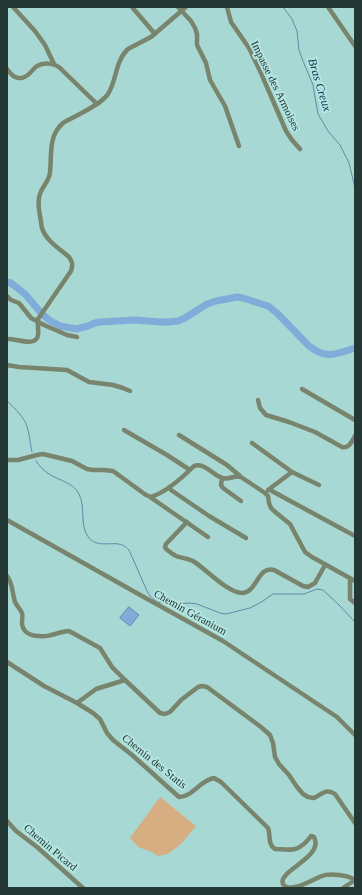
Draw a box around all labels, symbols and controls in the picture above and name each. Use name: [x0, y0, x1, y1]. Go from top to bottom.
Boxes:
street label: Impasse des Armoises: [248, 39, 302, 133]
water label: Bras Creux: [304, 57, 334, 113]
street label: Chemin Géranium: [151, 587, 229, 639]
street label: Chemin des Statis: [119, 732, 189, 792]
street label: Chemin Picard: [21, 822, 79, 874]

